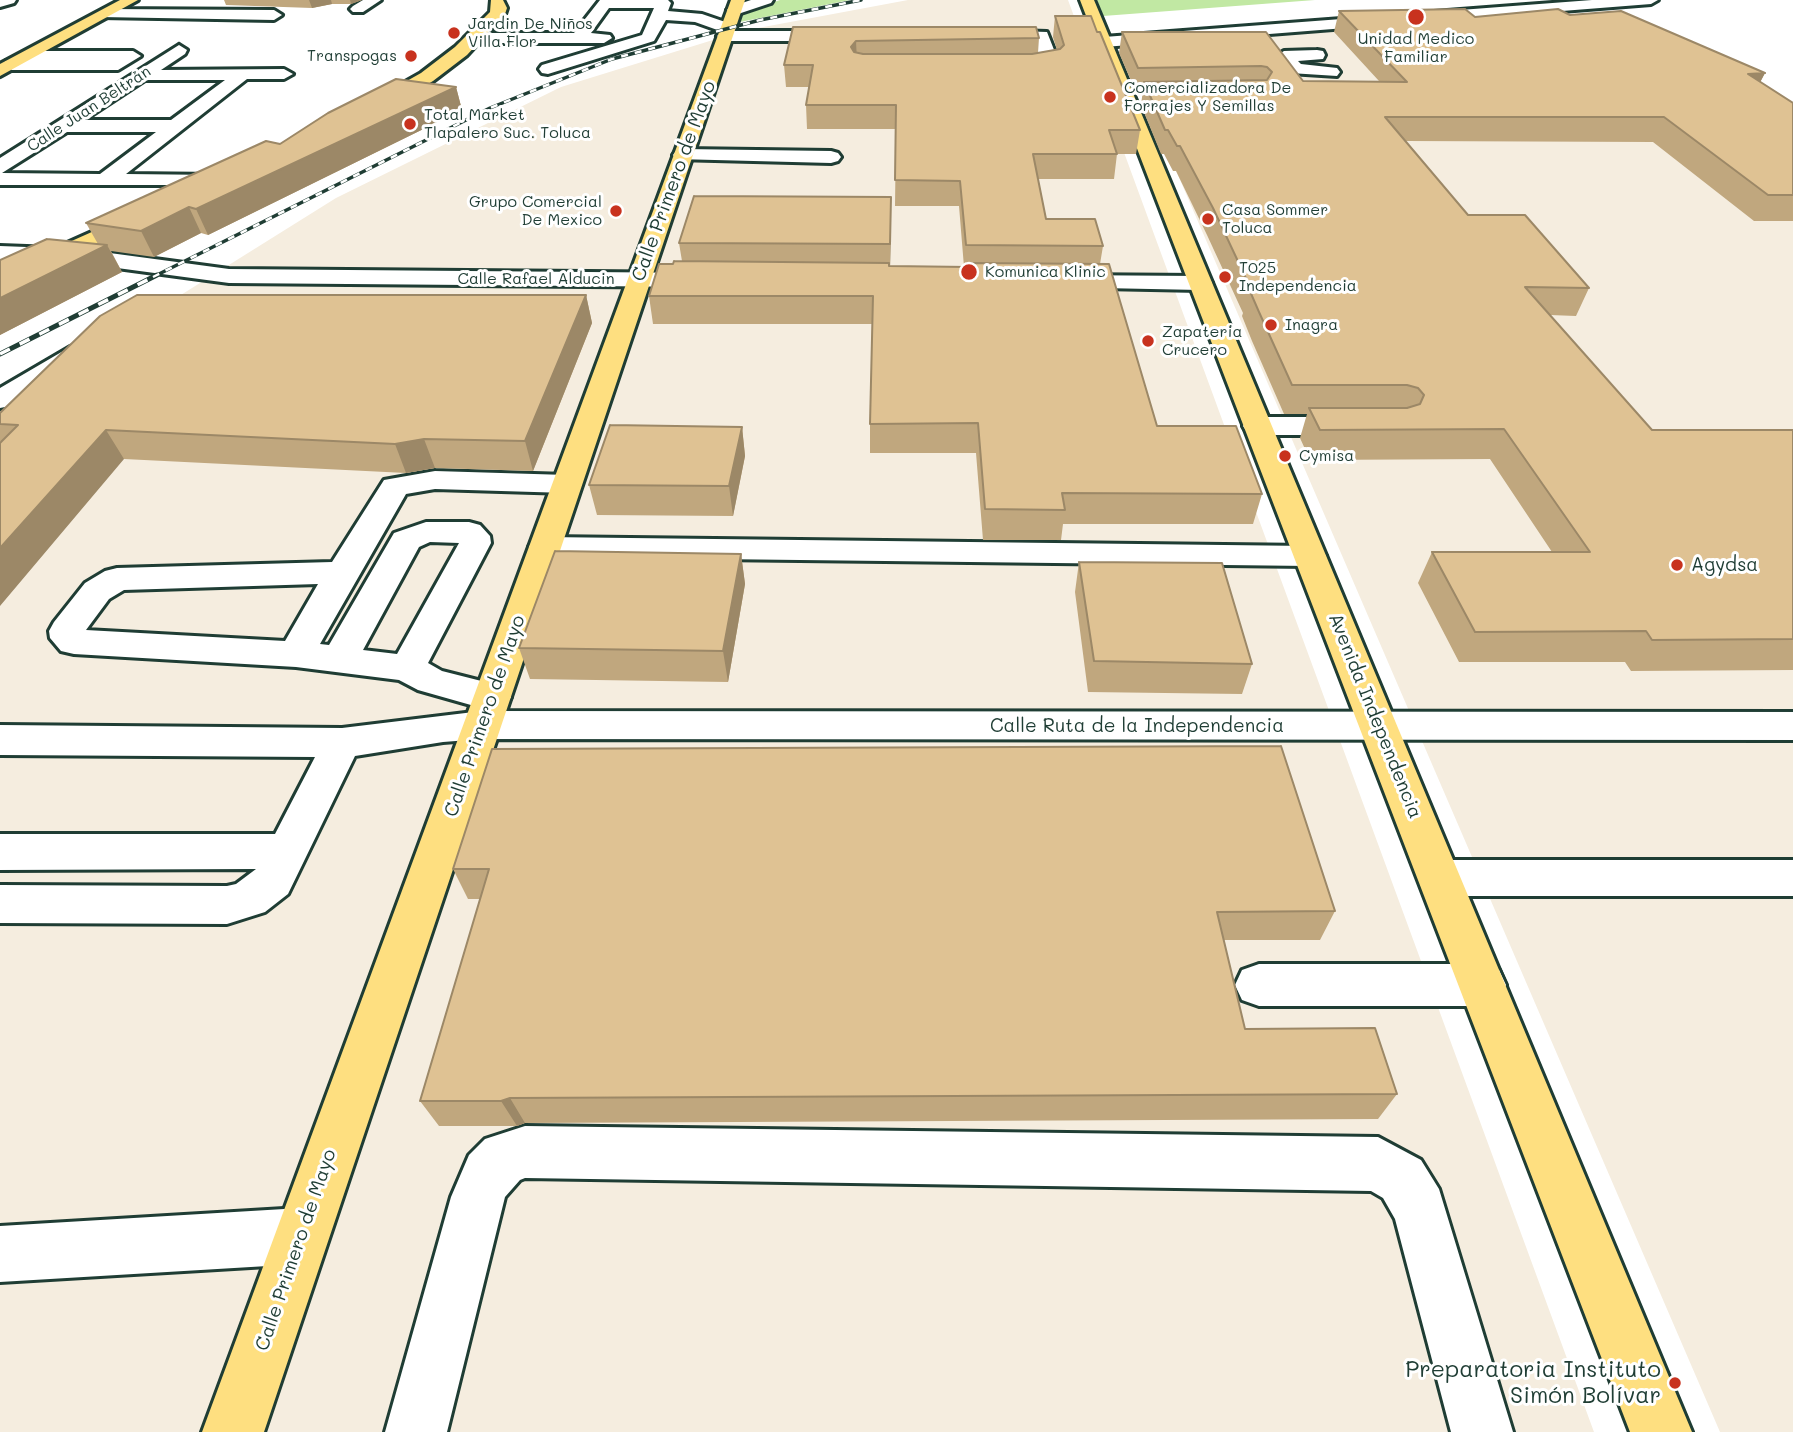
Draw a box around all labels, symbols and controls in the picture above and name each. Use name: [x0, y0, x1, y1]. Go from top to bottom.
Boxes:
marker: Unidad Medico Familiar: [1406, 7, 1426, 27]
place label: Jardin De Niños Villa Flor: [468, 14, 593, 52]
marker: Jardin De Niños Villa Flor: [446, 25, 462, 41]
place label: Unidad Medico Familiar: [1358, 29, 1474, 67]
place label: Transpogas: [307, 46, 397, 66]
marker: Transpogas: [403, 48, 419, 64]
street label: Calle Juan Beltrán: [24, 62, 154, 156]
street label: Calle Primero de Mayo: [627, 78, 721, 284]
place label: Comercializadora De Forrajes Y Semillas: [1124, 78, 1291, 116]
marker: Comercializadora De Forrajes Y Semillas: [1102, 89, 1118, 105]
place label: Total Market Tlapalero Suc. Toluca: [424, 105, 591, 143]
marker: Total Market Tlapalero Suc. Toluca: [402, 116, 418, 132]
place label: Grupo Comercial De Mexico: [469, 192, 602, 230]
place label: Casa Sommer Toluca: [1222, 200, 1328, 238]
marker: Grupo Comercial De Mexico: [608, 203, 624, 219]
marker: Casa Sommer Toluca: [1200, 211, 1216, 227]
place label: T025 Independencia: [1239, 258, 1357, 296]
marker: Komunica Klinic: [959, 262, 979, 282]
place label: Komunica Klinic: [985, 262, 1106, 282]
street label: Calle Rafael Alducin: [457, 269, 615, 289]
marker: T025 Independencia: [1217, 269, 1233, 285]
place label: Inagra: [1285, 315, 1338, 335]
marker: Inagra: [1263, 317, 1279, 333]
place label: Zapateria Crucero: [1162, 322, 1242, 360]
marker: Zapateria Crucero: [1140, 333, 1156, 349]
place label: Cymisa: [1299, 446, 1354, 466]
marker: Cymisa: [1277, 448, 1293, 464]
place label: Agydsa: [1691, 554, 1758, 576]
marker: Agydsa: [1669, 557, 1685, 573]
street label: Avenida Independencia: [1323, 610, 1427, 822]
street label: Calle Primero de Mayo: [440, 612, 530, 820]
street label: Calle Ruta de la Independencia: [990, 715, 1284, 737]
street label: Calle Primero de Mayo: [251, 1146, 341, 1354]
place label: Preparatoria Instituto Simón Bolívar: [1405, 1356, 1661, 1410]
marker: Preparatoria Instituto Simón Bolívar: [1667, 1375, 1683, 1391]

